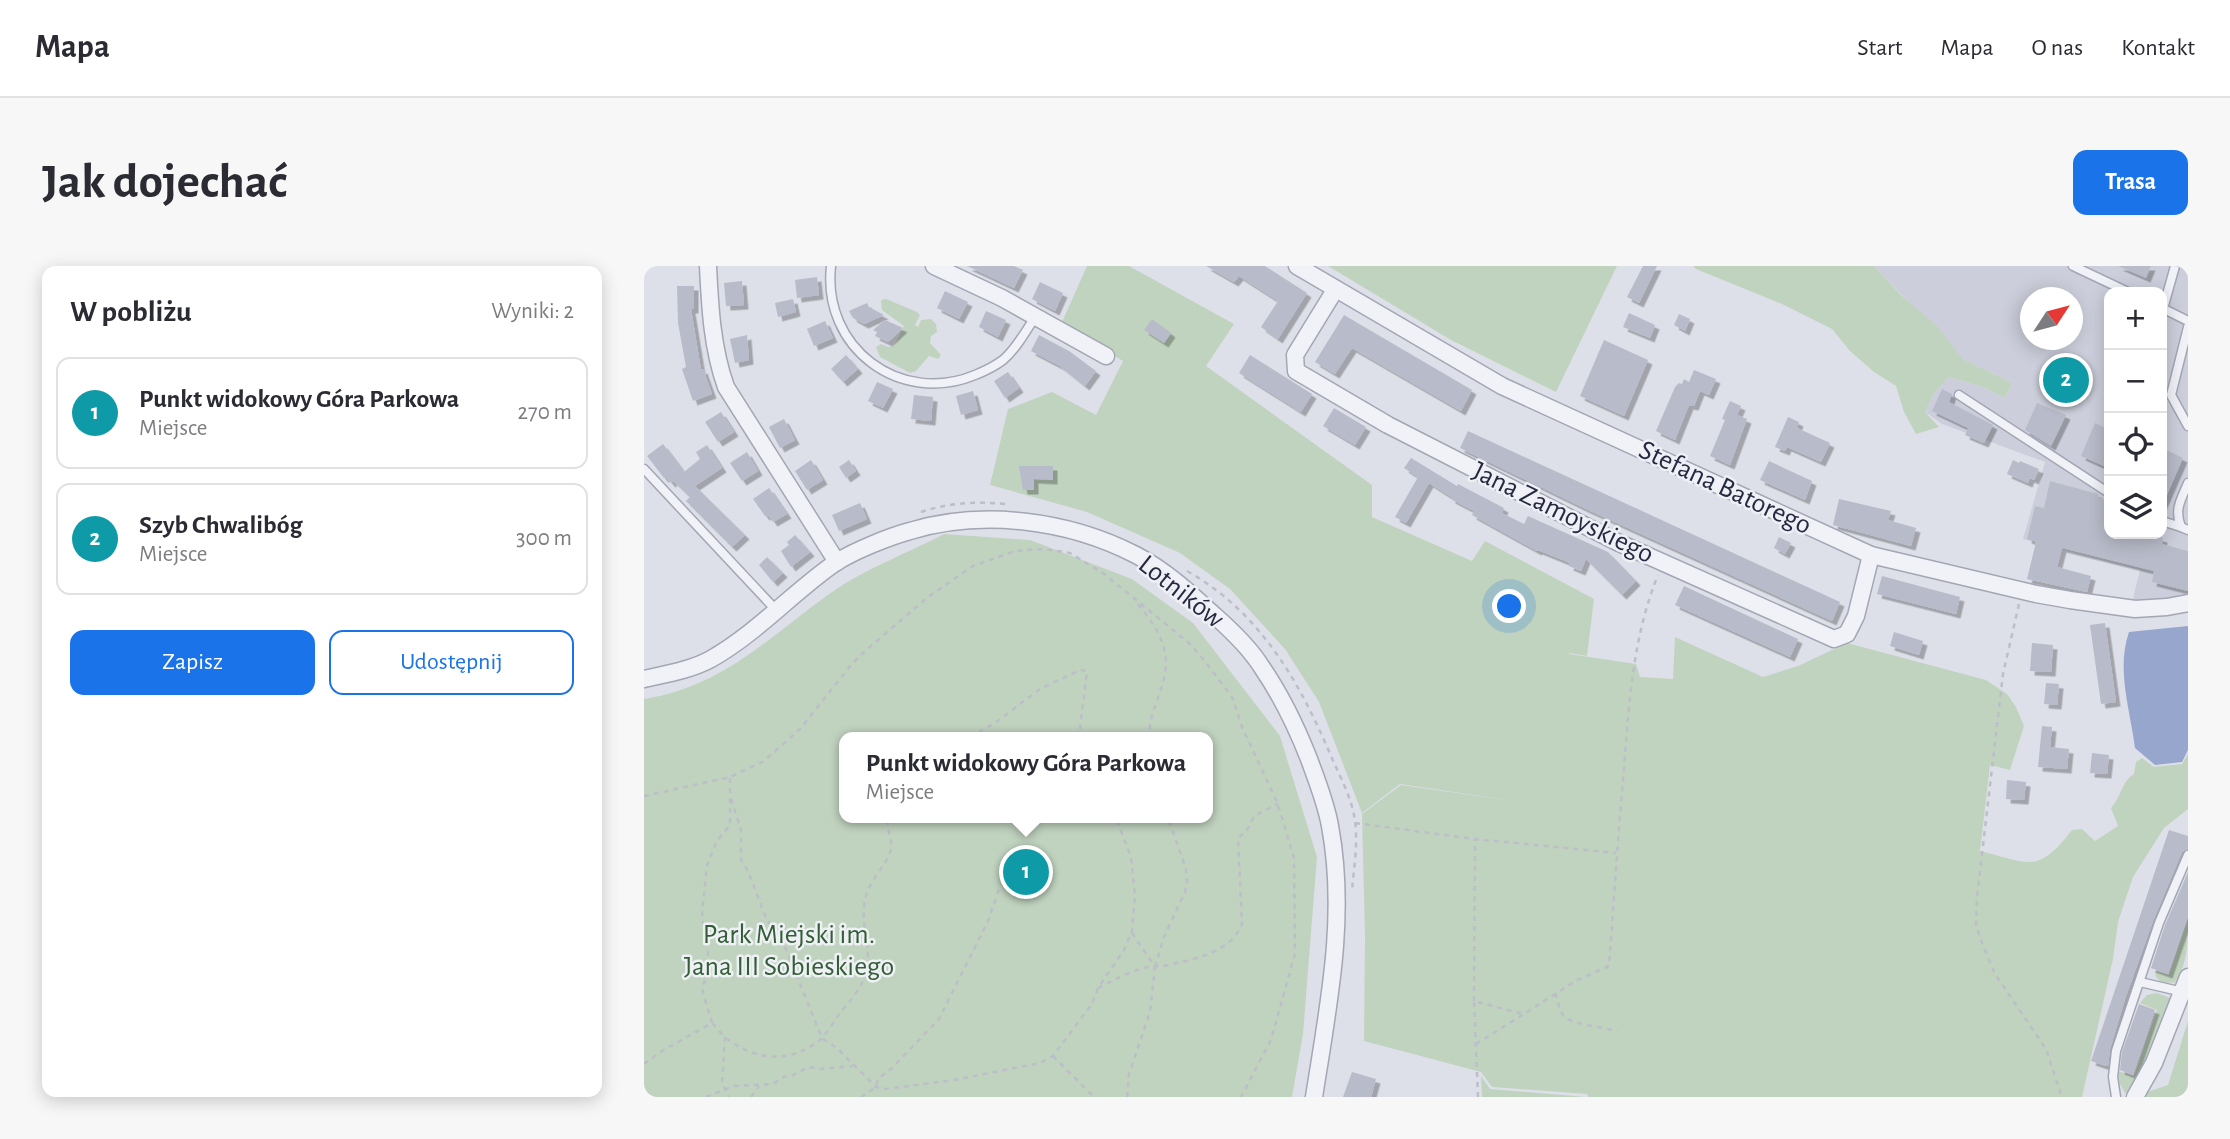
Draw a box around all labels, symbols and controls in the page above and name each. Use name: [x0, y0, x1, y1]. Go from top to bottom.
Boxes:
text: Mapa: [35, 31, 110, 64]
text: Start: [1857, 36, 1902, 60]
text: Mapa: [1940, 36, 1994, 60]
text: O nas: [2032, 36, 2083, 60]
text: Kontakt: [2121, 36, 2195, 60]
button: Trasa: [2073, 150, 2188, 215]
text: Jak dojechać: [42, 158, 287, 207]
north arrow: [2020, 287, 2083, 350]
map controls: [2104, 287, 2167, 539]
button: +: [2104, 287, 2167, 350]
text: W pobliżu: [70, 297, 192, 327]
text: Wyniki: 2: [491, 300, 574, 323]
button: −: [2104, 350, 2167, 413]
pin: 2: [2043, 354, 2089, 406]
text: Punkt widokowy Góra Parkowa: [139, 386, 459, 412]
text: 1: [91, 401, 99, 424]
text: 270 m: [518, 401, 572, 424]
button: locate: [2104, 413, 2167, 476]
text: Miejsce: [139, 417, 207, 440]
street label: Stefana Batorego: [1635, 436, 1815, 540]
street label: Jana Zamoyskiego: [1468, 457, 1658, 569]
button: layers: [2104, 476, 2167, 539]
text: Szyb Chwalibóg: [139, 512, 303, 538]
text: 2: [90, 527, 100, 550]
text: 300 m: [516, 527, 572, 550]
text: Miejsce: [139, 543, 207, 566]
street label: Lotników: [1133, 550, 1229, 634]
your location: [1492, 589, 1526, 623]
button: Zapisz: [70, 630, 315, 695]
button: Udostępnij: [329, 630, 574, 695]
popup: [839, 732, 1213, 823]
text: Punkt widokowy Góra Parkowa: [866, 750, 1186, 776]
text: Miejsce: [866, 781, 934, 804]
pin: 1: [1003, 846, 1049, 898]
park label: Park Miejski im. Jana III Sobieskiego: [684, 921, 894, 981]

